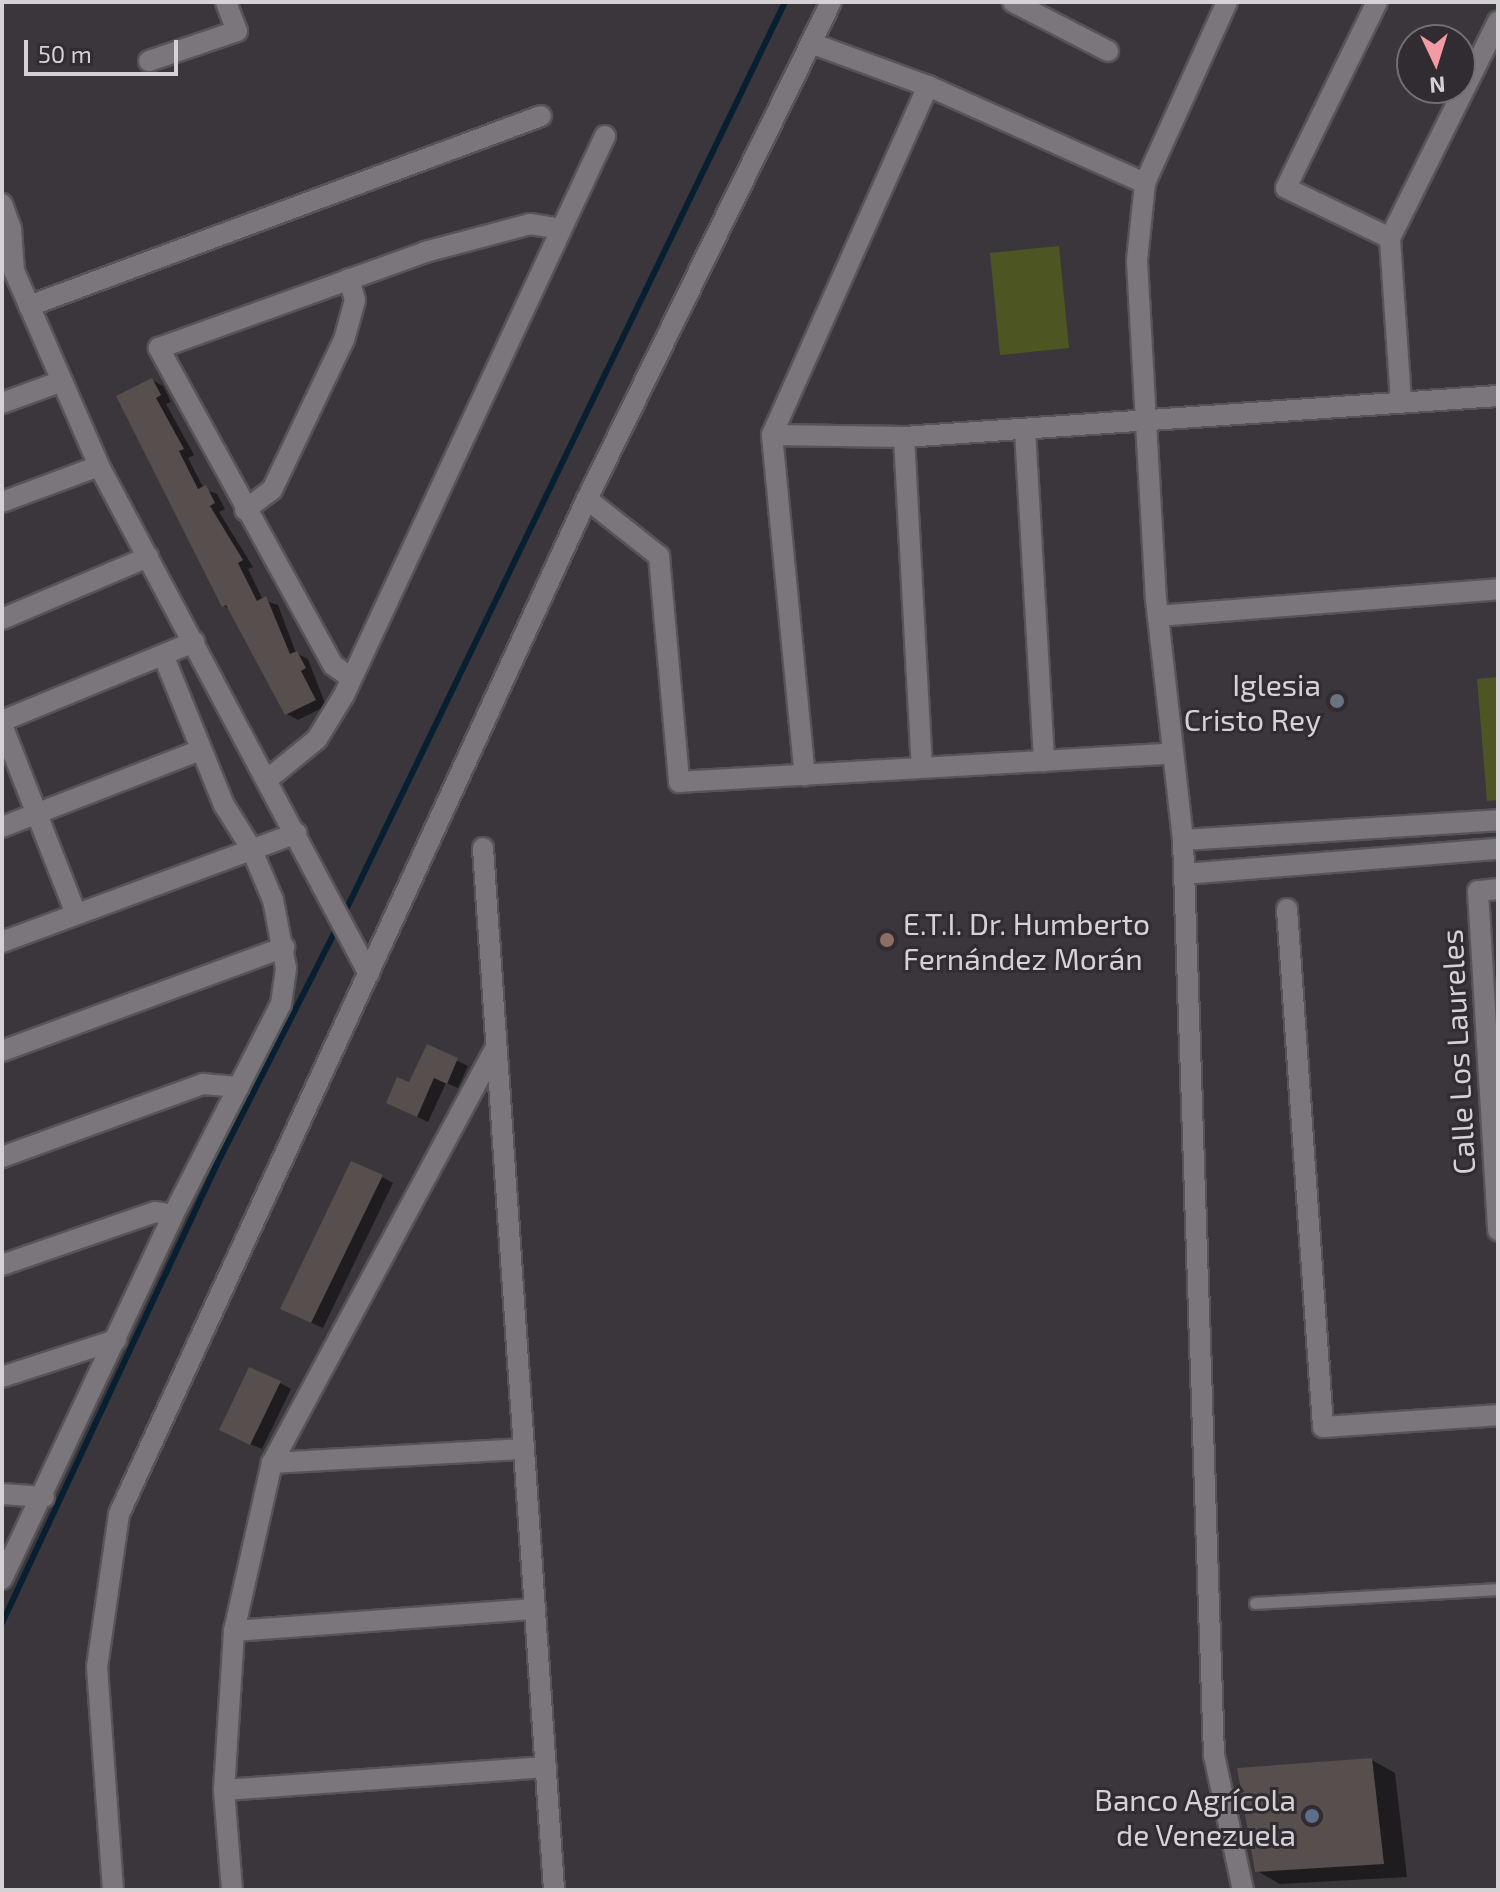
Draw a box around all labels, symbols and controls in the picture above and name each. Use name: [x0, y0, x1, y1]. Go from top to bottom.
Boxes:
scale bar: [28, 24, 182, 74]
north arrow: [1396, 24, 1476, 104]
text: 50 m: [38, 39, 92, 68]
text: N: [1429, 72, 1446, 99]
place label: Iglesia Cristo Rey: [1184, 666, 1321, 736]
marker: Iglesia Cristo Rey: [1328, 692, 1346, 710]
place label: E.T.I. Dr. Humberto Fernández Morán: [903, 905, 1150, 976]
street label: Calle Los Laureles: [1433, 928, 1481, 1176]
marker: E.T.I. Dr. Humberto Fernández Morán: [878, 931, 896, 949]
place label: Banco Agrícola de Venezuela: [1094, 1781, 1296, 1852]
marker: Banco Agrícola de Venezuela: [1303, 1807, 1321, 1825]

